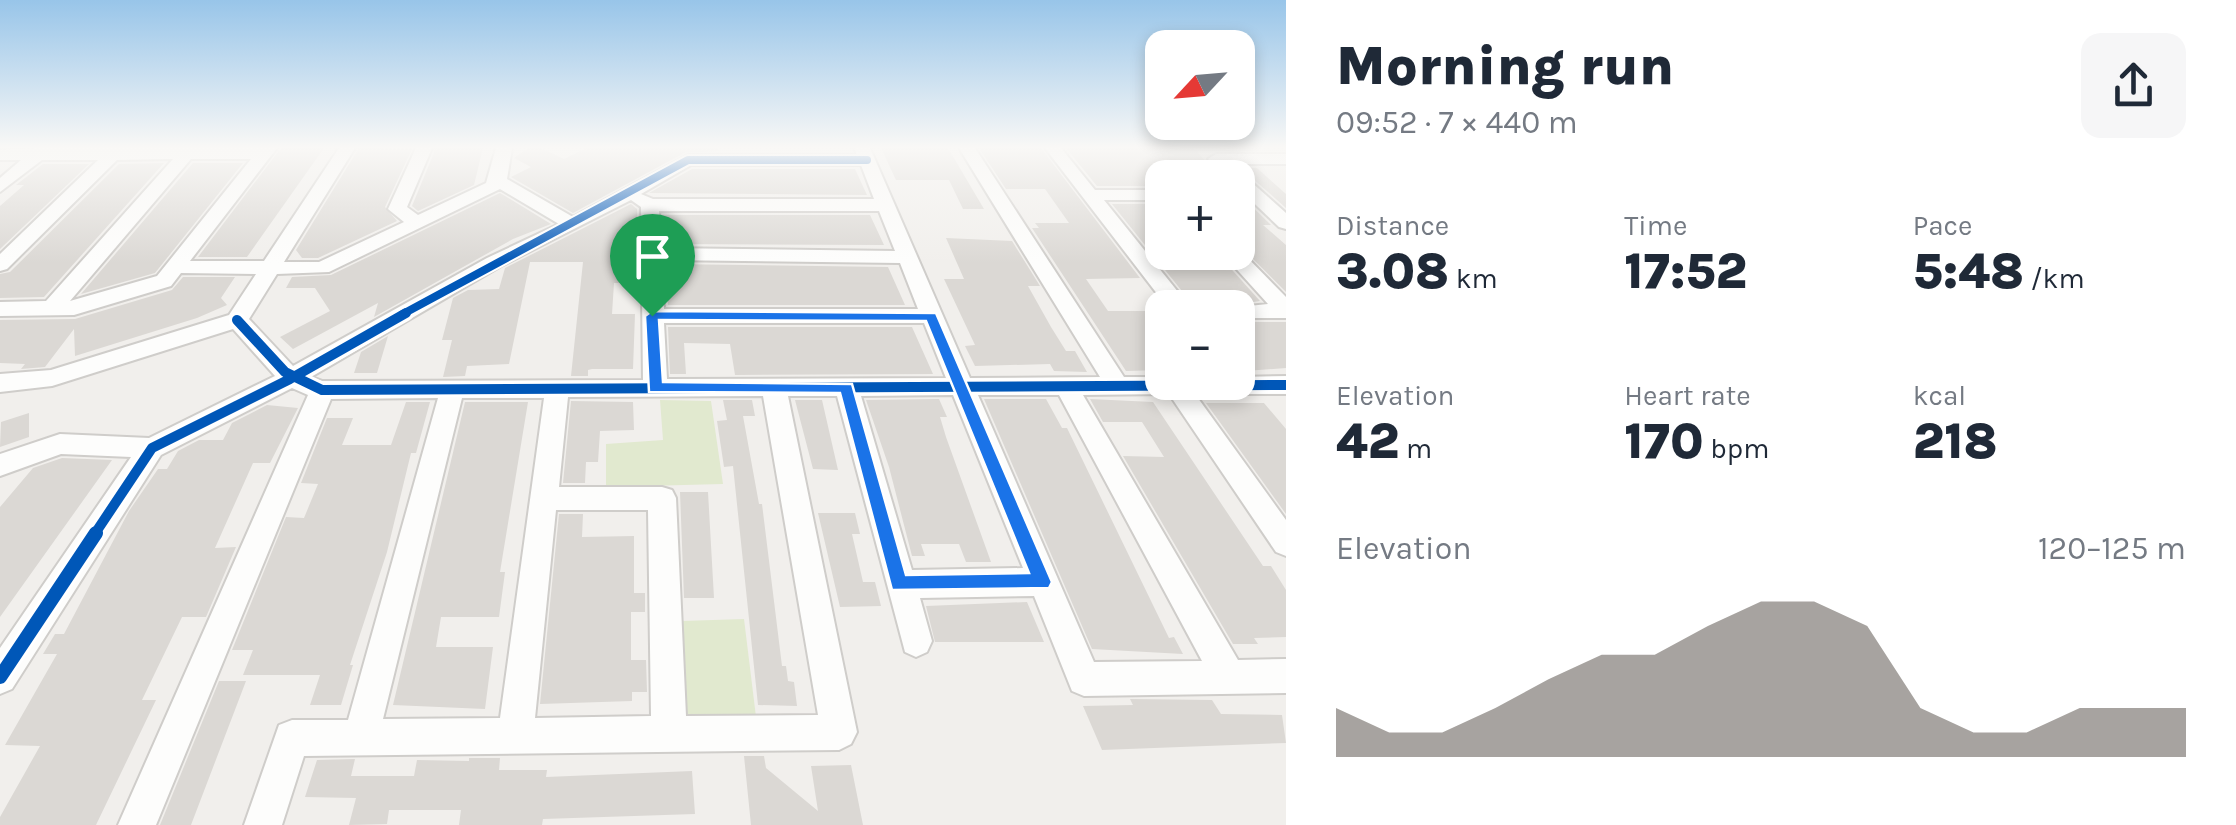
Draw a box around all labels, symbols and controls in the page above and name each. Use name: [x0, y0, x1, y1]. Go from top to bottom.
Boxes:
north arrow: [1145, 30, 1255, 140]
map controls: [1145, 30, 1255, 400]
button: share: [2081, 33, 2186, 138]
text: Morning run: [1336, 34, 1674, 98]
text: 09:52 · 7 × 440 m: [1336, 104, 1578, 141]
button: +: [1145, 160, 1255, 270]
text: Distance: [1336, 209, 1449, 242]
text: Time: [1624, 209, 1687, 242]
text: Pace: [1913, 209, 1972, 242]
pin: [610, 214, 695, 317]
icon: arrive: [625, 229, 680, 284]
text: 3.08: [1336, 242, 1449, 301]
text: 17:52: [1624, 242, 1747, 301]
text: 5:48: [1913, 242, 2024, 301]
text: km: [1449, 262, 1498, 295]
text: /km: [2024, 262, 2085, 295]
button: −: [1145, 290, 1255, 400]
text: Elevation: [1336, 379, 1455, 412]
text: Heart rate: [1624, 379, 1751, 412]
text: kcal: [1913, 379, 1966, 412]
text: 42: [1336, 412, 1399, 471]
text: 170: [1624, 412, 1704, 471]
text: 218: [1913, 412, 1997, 471]
text: m: [1399, 432, 1432, 465]
text: bpm: [1704, 432, 1769, 465]
text: Elevation: [1336, 530, 1471, 567]
text: 120–125 m: [2038, 530, 2186, 567]

